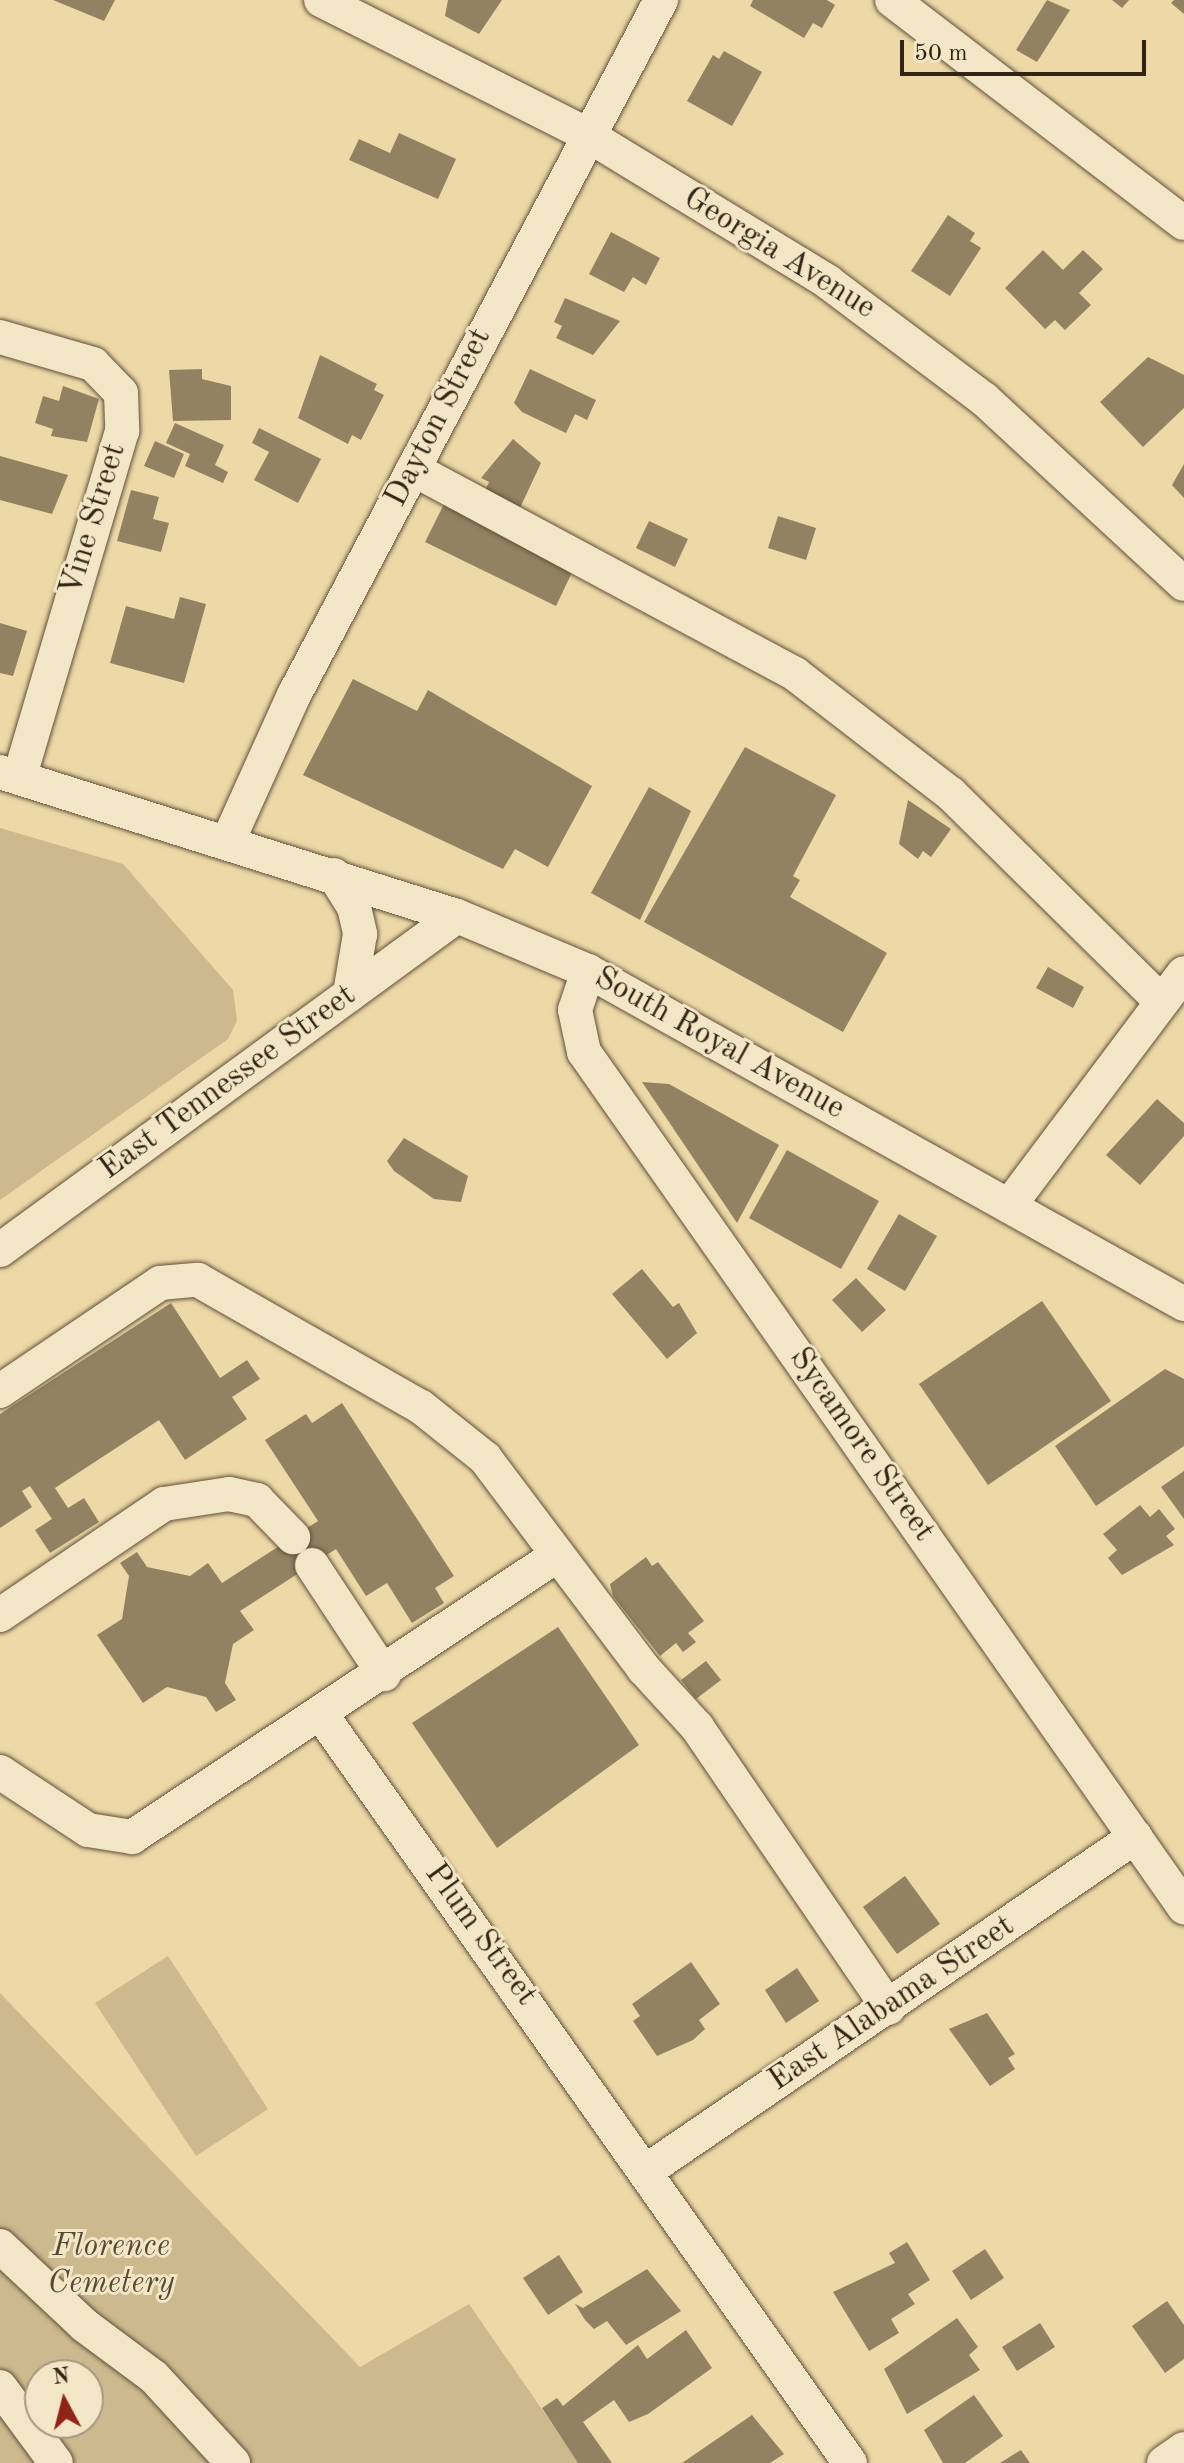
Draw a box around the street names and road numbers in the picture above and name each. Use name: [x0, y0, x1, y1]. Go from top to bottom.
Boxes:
street label: Georgia Avenue: [676, 180, 882, 328]
street label: Dayton Street: [378, 322, 500, 514]
street label: Vine Street: [53, 439, 135, 601]
street label: South Royal Avenue: [587, 959, 851, 1129]
street label: East Tennessee Street: [92, 977, 364, 1189]
street label: Sycamore Street: [780, 1341, 942, 1549]
street label: Plum Street: [415, 1856, 545, 2014]
street label: East Alabama Street: [762, 1908, 1022, 2100]

